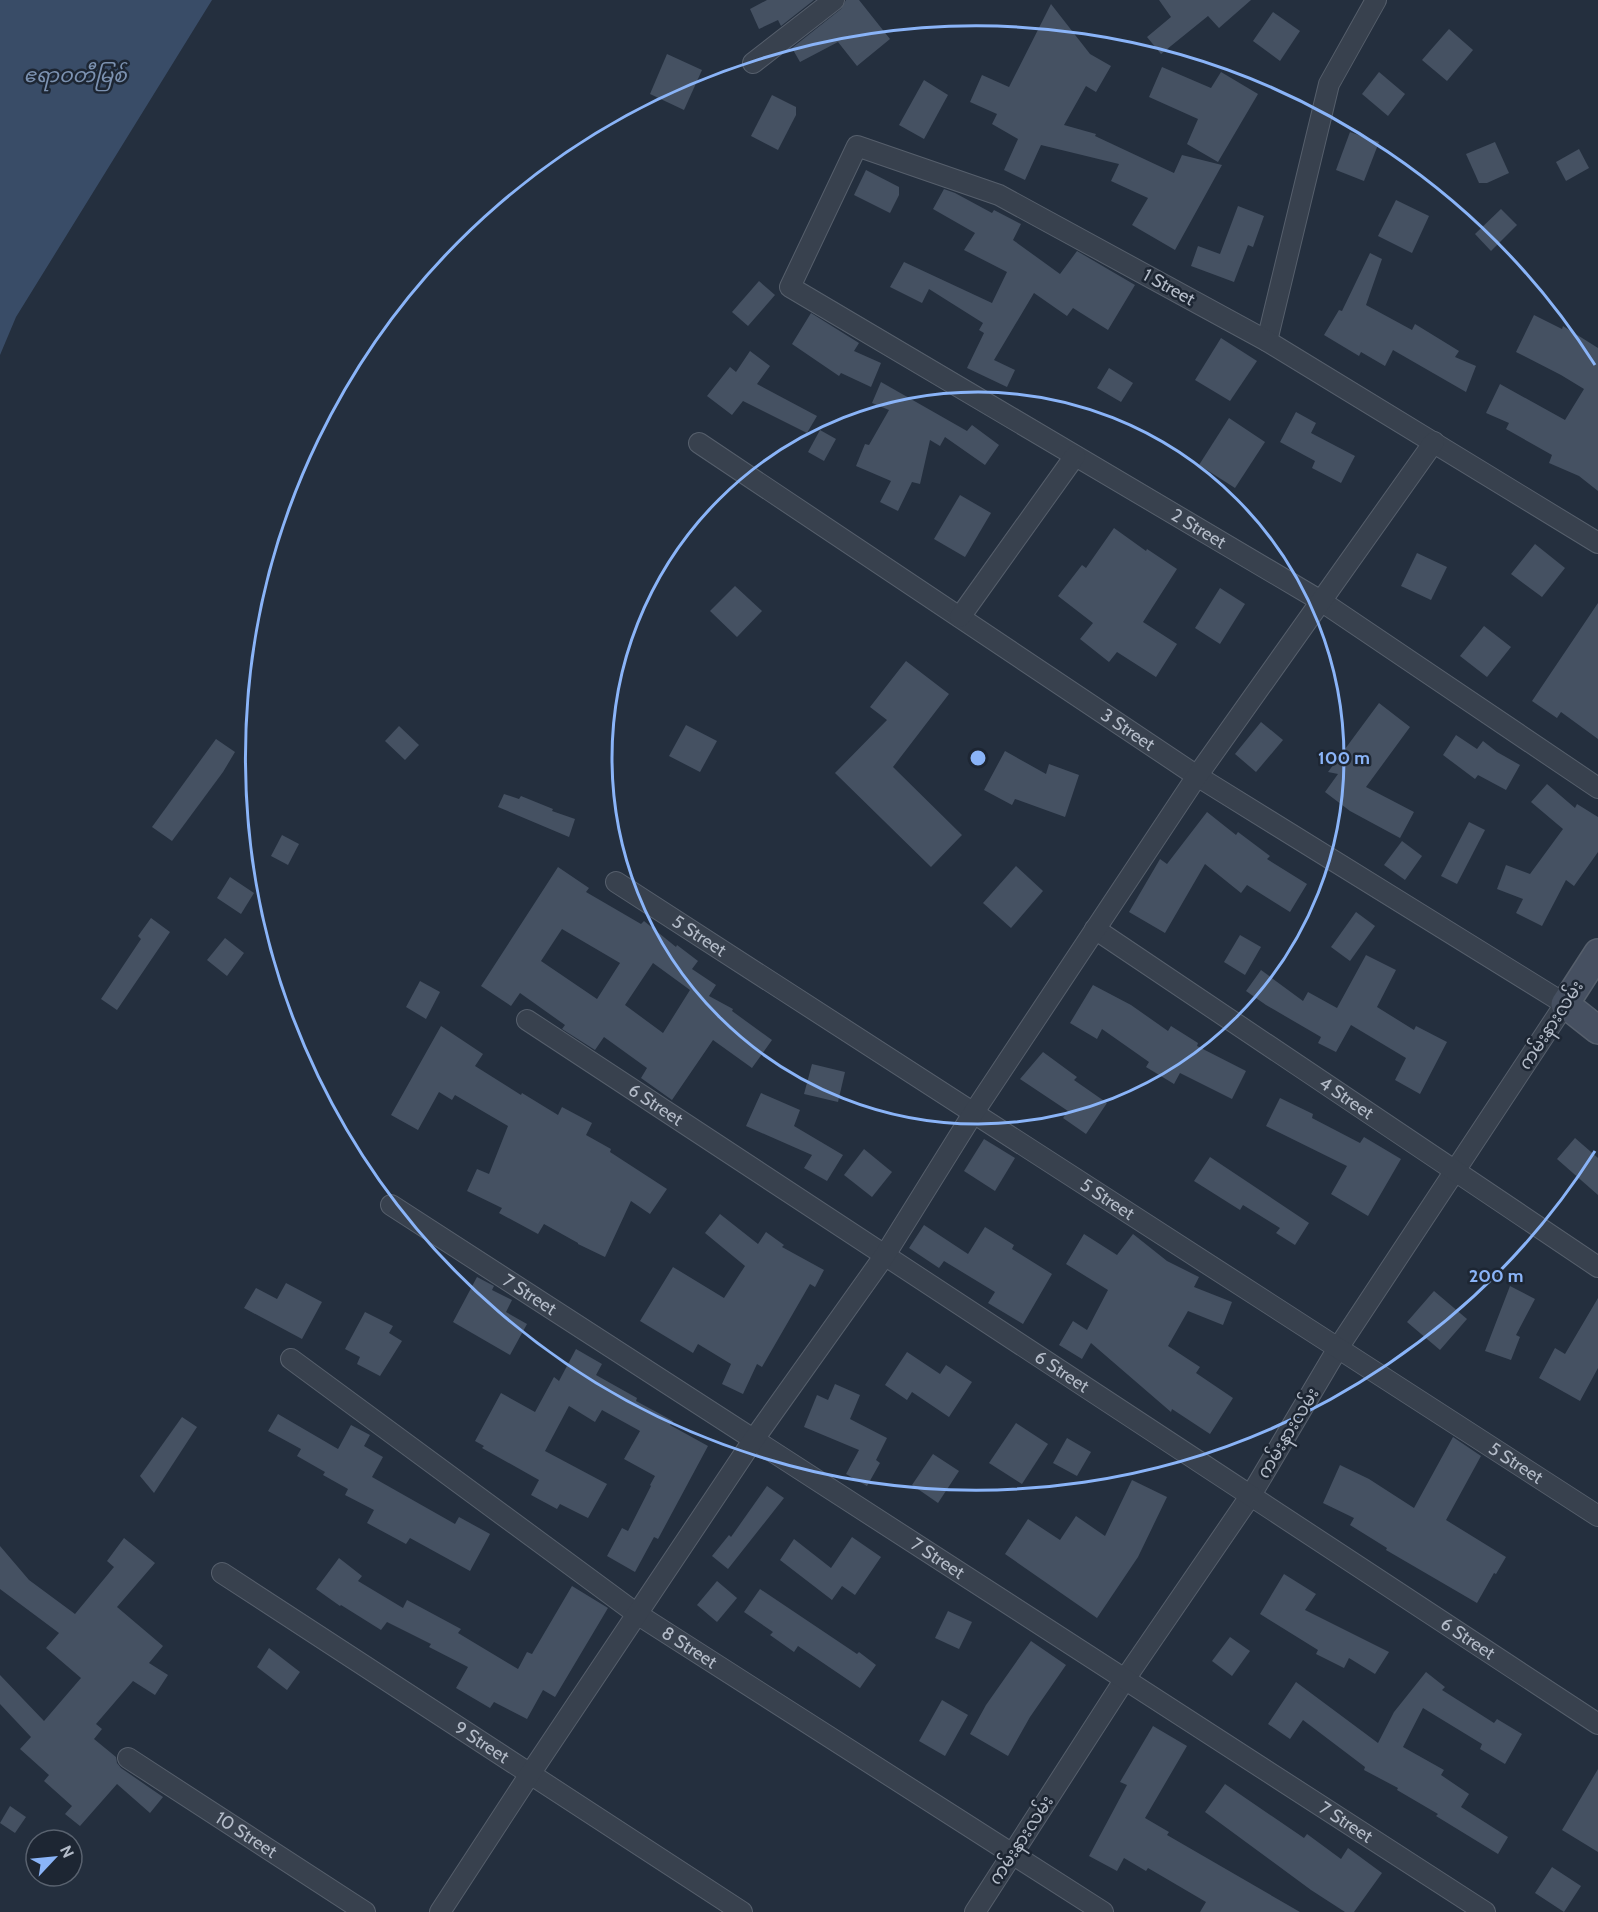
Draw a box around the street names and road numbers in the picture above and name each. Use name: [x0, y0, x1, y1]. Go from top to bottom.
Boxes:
street label: 1 Street: [1139, 264, 1199, 310]
street label: 2 Street: [1167, 504, 1230, 553]
street label: 3 Street: [1097, 704, 1159, 756]
street label: 5 Street: [668, 910, 730, 961]
street label: ကမ်းနားလမ်း: [1512, 975, 1591, 1076]
street label: 4 Street: [1315, 1072, 1378, 1124]
street label: 6 Street: [624, 1079, 687, 1130]
street label: 5 Street: [1076, 1174, 1139, 1225]
street label: 7 Street: [499, 1269, 561, 1320]
street label: 6 Street: [1030, 1346, 1093, 1397]
street label: ကမ်းနားလမ်း: [1251, 1383, 1327, 1484]
street label: 5 Street: [1485, 1437, 1547, 1488]
street label: 7 Street: [907, 1533, 969, 1584]
street label: 6 Street: [1437, 1613, 1499, 1664]
street label: 8 Street: [658, 1622, 721, 1673]
street label: 9 Street: [450, 1717, 513, 1768]
street label: ကမ်းနားလမ်း: [982, 1790, 1061, 1891]
street label: 7 Street: [1315, 1797, 1377, 1848]
street label: 10 Street: [211, 1807, 281, 1863]

